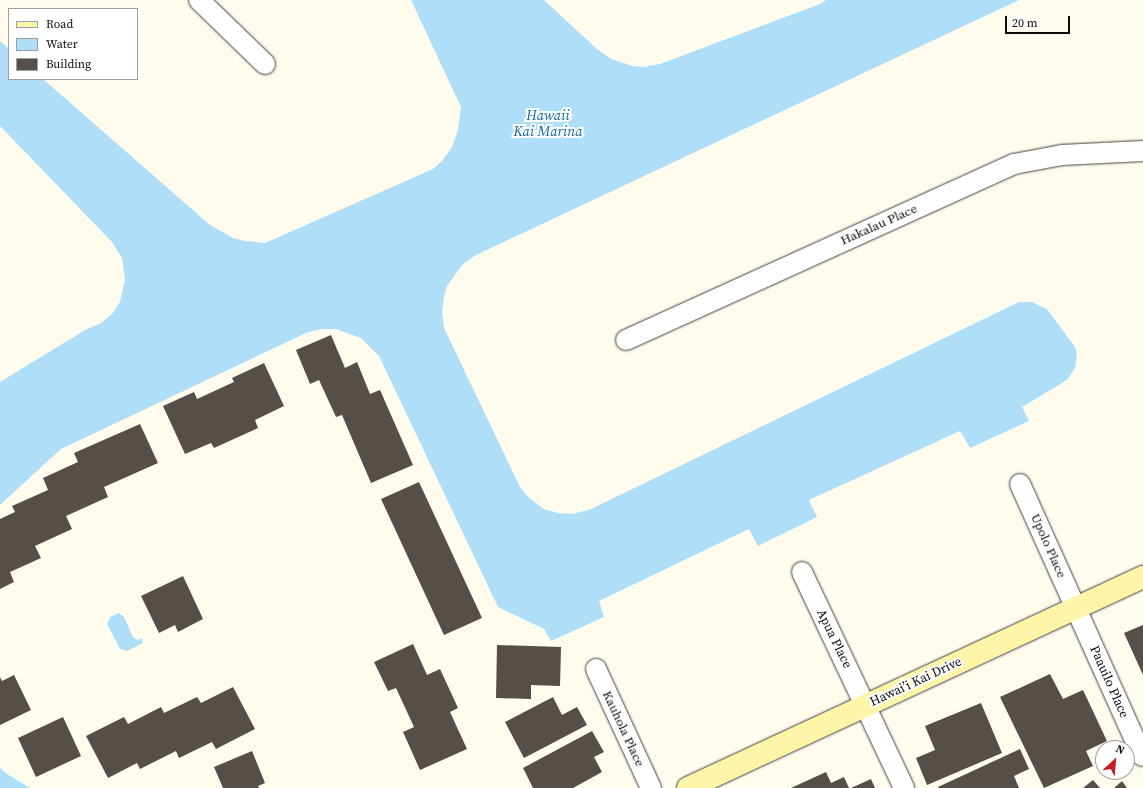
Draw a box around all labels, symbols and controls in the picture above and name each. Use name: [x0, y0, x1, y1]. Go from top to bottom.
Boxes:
legend: [8, 8, 138, 80]
scale bar: [1007, 8, 1072, 34]
text: 20 m: [1012, 15, 1038, 31]
text: Road: [46, 16, 73, 32]
text: Water: [46, 36, 78, 52]
text: Building: [46, 56, 91, 72]
water label: Hawaii Kai Marina: [513, 107, 583, 140]
street label: Hakalau Place: [838, 201, 920, 249]
street label: Upolo Place: [1027, 512, 1069, 580]
street label: Apua Place: [813, 607, 855, 671]
street label: Paauilo Place: [1086, 643, 1132, 721]
street label: Hawai’i Kai Drive: [868, 654, 964, 710]
street label: Kauhola Place: [599, 689, 647, 769]
north arrow: [1095, 740, 1135, 780]
text: N: [1113, 741, 1127, 758]

